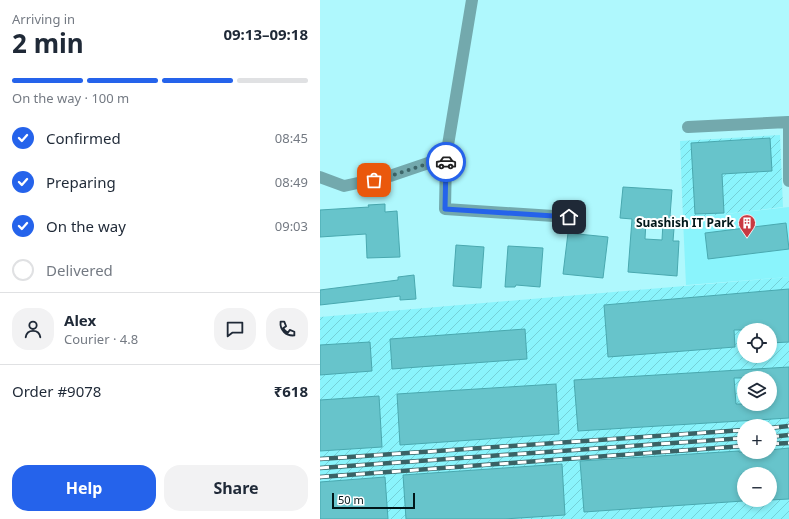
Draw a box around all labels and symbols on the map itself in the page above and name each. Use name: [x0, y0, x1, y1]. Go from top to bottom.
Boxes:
courier: [426, 142, 466, 182]
pin: [357, 163, 391, 197]
pin: [552, 200, 586, 234]
building icon: Suashish IT Park: [737, 213, 757, 238]
place label: Suashish IT Park: [636, 214, 735, 231]
scale bar: [332, 491, 415, 510]

